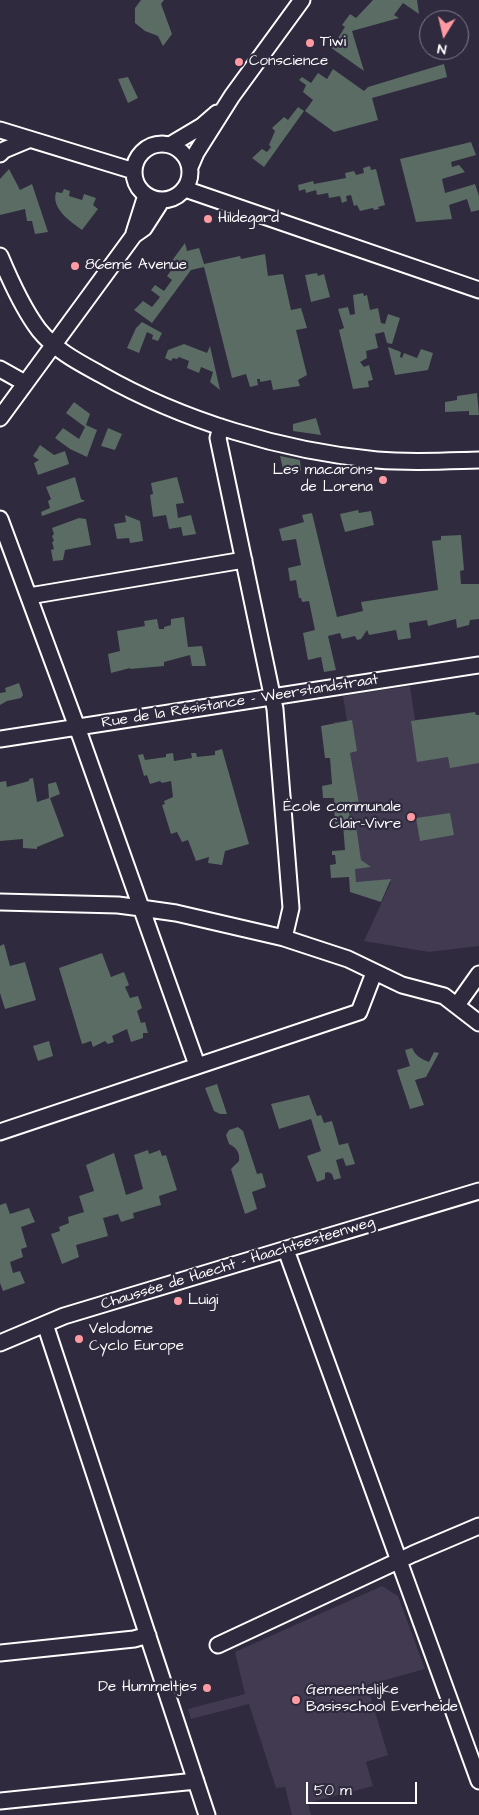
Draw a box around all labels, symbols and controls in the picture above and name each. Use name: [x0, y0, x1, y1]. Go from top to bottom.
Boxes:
north arrow: [419, 10, 469, 60]
place label: Tiwi: [320, 34, 346, 52]
marker: Tiwi: [304, 37, 316, 49]
text: N: [436, 38, 448, 59]
place label: Conscience: [249, 53, 328, 71]
marker: Conscience: [233, 56, 245, 68]
place label: Hildegard: [218, 210, 279, 228]
marker: Hildegard: [202, 213, 214, 225]
place label: 86eme Avenue: [85, 257, 187, 275]
marker: 86eme Avenue: [69, 260, 81, 272]
place label: Les macarons de Lorena: [273, 462, 373, 497]
marker: Les macarons de Lorena: [377, 474, 389, 486]
street label: Rue de la Résistance - Weerstandstraat: [100, 671, 380, 733]
place label: École communale Clair-Vivre: [283, 799, 401, 834]
marker: École communale Clair-Vivre: [405, 811, 417, 823]
street label: Chaussée de Haecht - Haachtsesteenweg: [99, 1214, 377, 1314]
place label: Luigi: [188, 1292, 218, 1310]
marker: Luigi: [172, 1295, 184, 1307]
place label: Velodome Cyclo Europe: [89, 1321, 184, 1356]
marker: Velodome Cyclo Europe: [73, 1333, 85, 1345]
place label: De Hummeltjes: [98, 1679, 197, 1697]
marker: De Hummeltjes: [201, 1682, 213, 1694]
place label: Gemeentelijke Basisschool Everheide: [306, 1682, 458, 1717]
marker: Gemeentelijke Basisschool Everheide: [290, 1694, 302, 1706]
scale bar: [309, 1772, 420, 1804]
text: 50 m: [314, 1780, 352, 1801]

